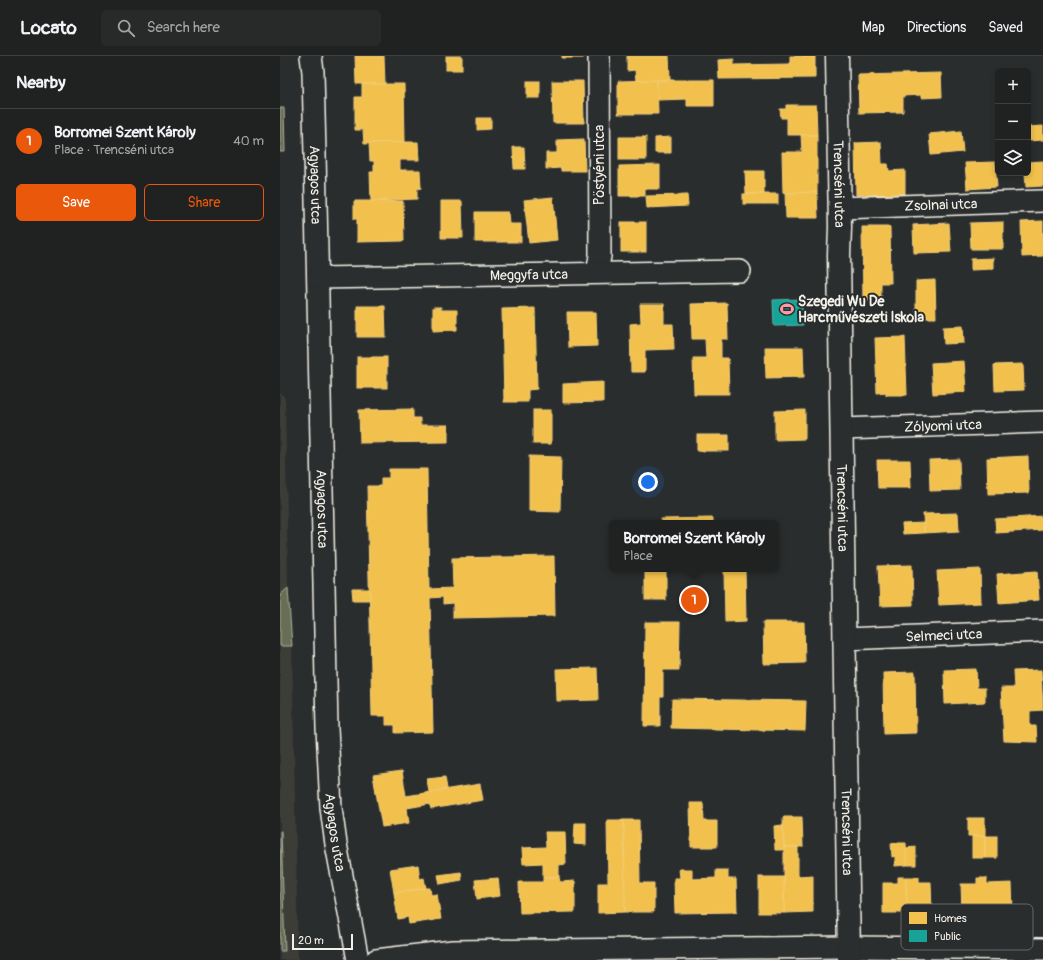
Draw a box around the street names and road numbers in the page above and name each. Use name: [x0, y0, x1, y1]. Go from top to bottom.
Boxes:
street label: Pöstyéni utca: [591, 125, 608, 205]
street label: Trencséni utca: [829, 140, 848, 228]
street label: Agyagos utca: [306, 145, 324, 224]
street label: Zsolnai utca: [904, 195, 978, 215]
street label: Meggyfa utca: [490, 266, 568, 284]
street label: Zólyomi utca: [904, 416, 982, 436]
street label: Trencséni utca: [833, 464, 851, 552]
street label: Agyagos utca: [313, 469, 331, 548]
street label: Selmeci utca: [905, 625, 983, 646]
street label: Trencséni utca: [838, 788, 856, 876]
street label: Agyagos utca: [321, 793, 349, 873]

